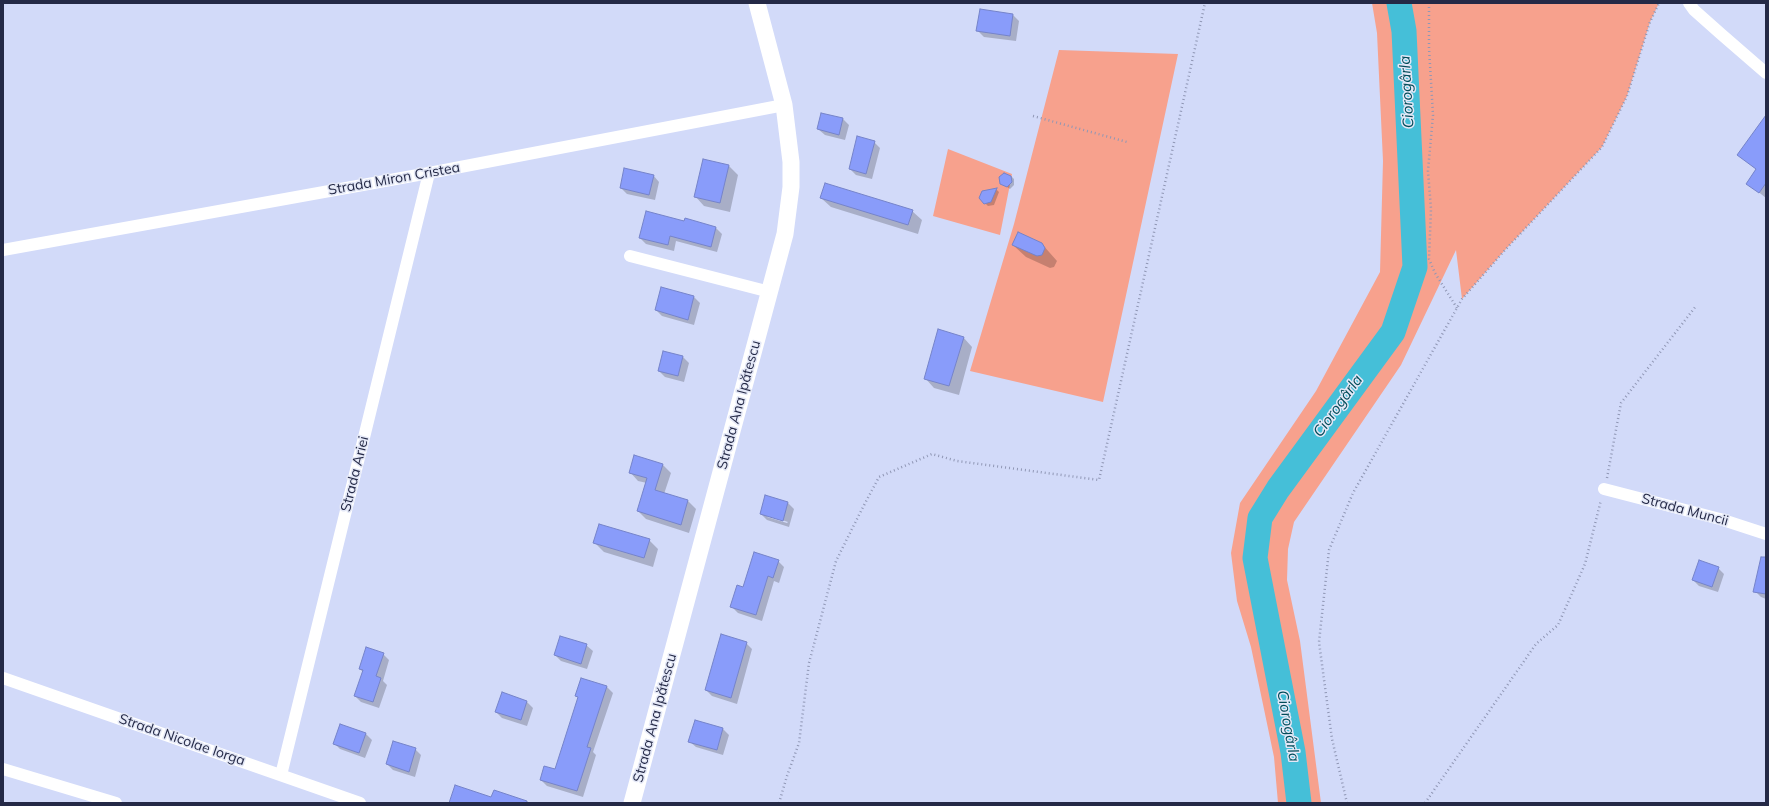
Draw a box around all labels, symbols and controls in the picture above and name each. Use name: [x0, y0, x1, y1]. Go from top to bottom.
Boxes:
water label: Ciorogârla: [1396, 55, 1418, 129]
street label: Strada Miron Cristea: [327, 159, 461, 199]
street label: Strada Ana Ipătescu: [714, 339, 764, 471]
water label: Ciorogârla: [1309, 371, 1367, 441]
street label: Strada Ariei: [338, 435, 372, 513]
street label: Strada Muncii: [1640, 490, 1730, 530]
street label: Strada Ana Ipătescu: [630, 652, 680, 784]
water label: Ciorogârla: [1273, 689, 1303, 763]
street label: Strada Nicolae Iorga: [117, 710, 247, 770]

